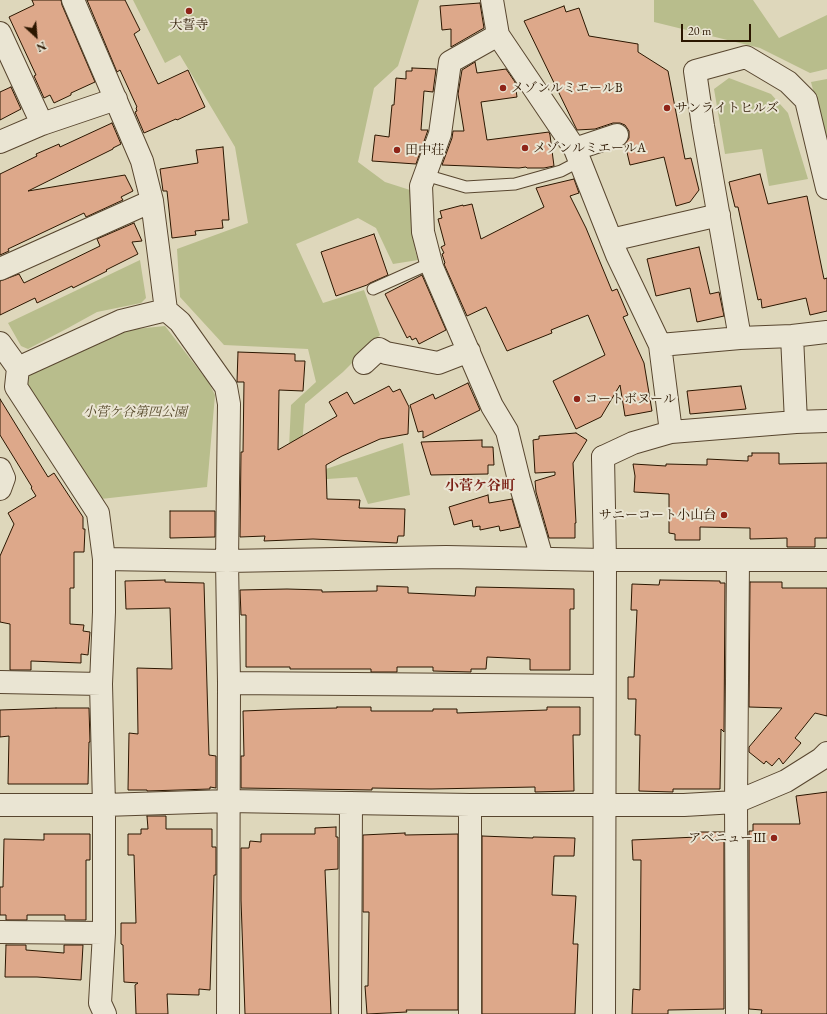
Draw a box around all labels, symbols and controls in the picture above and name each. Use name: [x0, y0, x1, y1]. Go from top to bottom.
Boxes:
marker: 大誓寺: [184, 6, 194, 16]
north arrow: [16, 16, 56, 56]
scale bar: [683, 16, 753, 42]
place label: 大誓寺: [170, 17, 208, 33]
text: 20 m: [688, 23, 711, 39]
text: N: [34, 39, 48, 55]
place label: メゾンルミエールB: [511, 80, 623, 96]
marker: メゾンルミエールB: [498, 83, 508, 93]
place label: サンライトヒルズ: [675, 100, 779, 116]
marker: サンライトヒルズ: [662, 103, 672, 113]
place label: メゾンルミエールA: [533, 140, 646, 156]
place label: 田中荘: [405, 142, 444, 158]
marker: メゾンルミエールA: [520, 143, 530, 153]
marker: 田中荘: [392, 145, 402, 155]
place label: コートボヌール: [585, 391, 676, 407]
marker: コートボヌール: [572, 394, 582, 404]
park label: 小菅ケ谷第四公園: [83, 404, 187, 420]
district label: 小菅ケ谷町: [445, 478, 515, 494]
place label: サニーコート小山台: [599, 507, 716, 523]
marker: サニーコート小山台: [719, 510, 729, 520]
place label: アベニューⅢ: [688, 830, 766, 846]
marker: アベニューⅢ: [769, 833, 779, 843]

